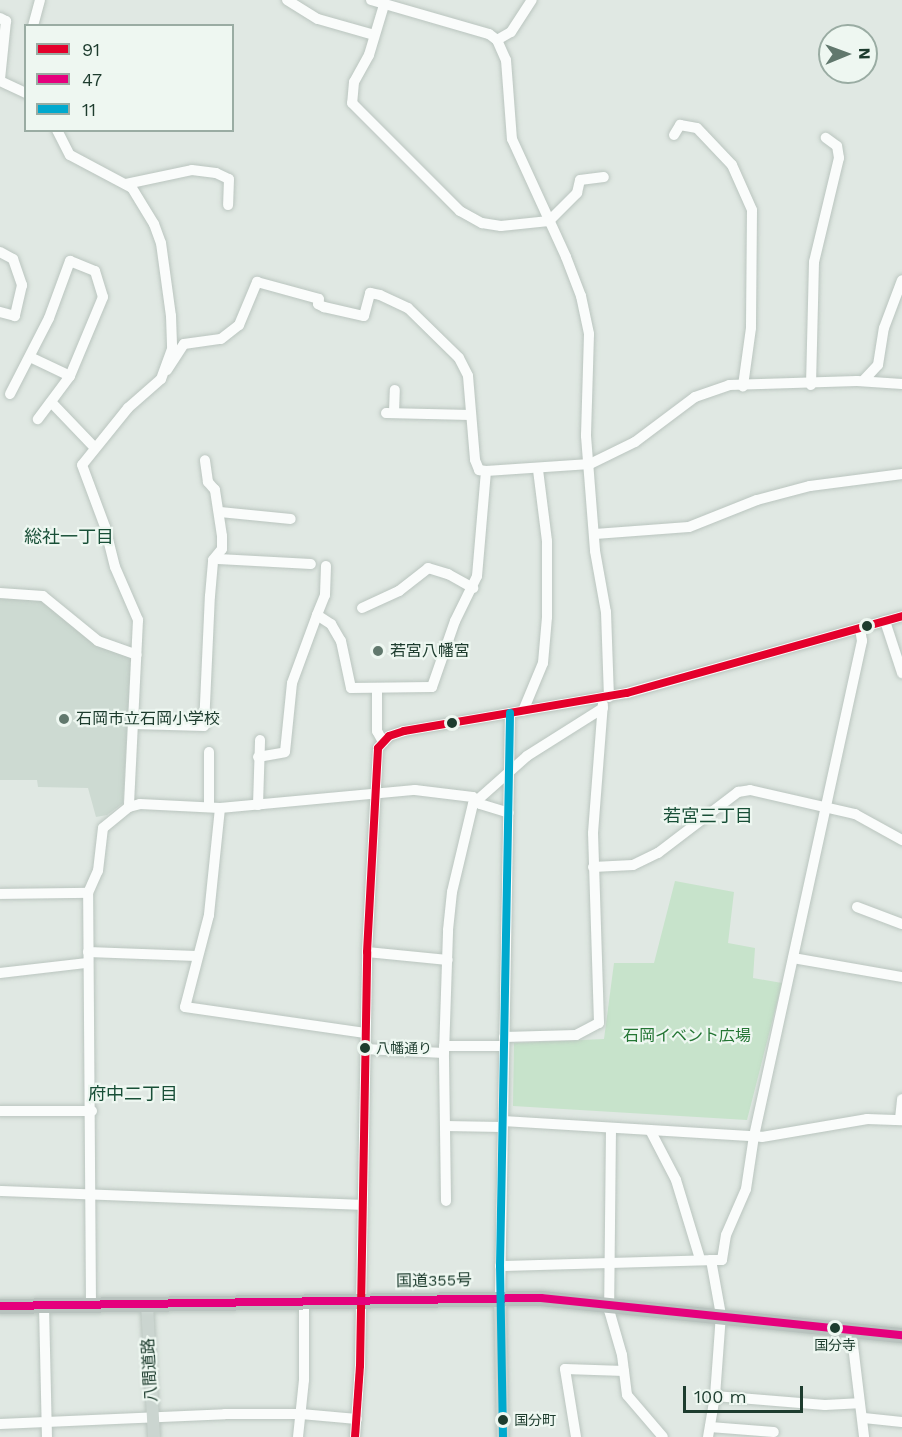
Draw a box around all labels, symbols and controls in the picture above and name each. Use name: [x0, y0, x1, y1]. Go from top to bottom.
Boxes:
legend: [24, 24, 234, 132]
north arrow: [818, 24, 878, 84]
text: 91: [82, 39, 100, 60]
text: N: [855, 48, 874, 60]
text: 47: [82, 69, 102, 90]
text: 11: [82, 99, 96, 120]
district label: 総社一丁目: [24, 526, 114, 548]
unlabelled marker: [861, 620, 873, 632]
place label: 若宮八幡宮: [390, 641, 470, 661]
marker: 若宮八幡宮: [371, 644, 385, 658]
place label: 石岡市立石岡小学校: [76, 709, 220, 729]
marker: 石岡市立石岡小学校: [57, 712, 71, 726]
unlabelled marker: [446, 717, 458, 729]
district label: 若宮三丁目: [663, 805, 753, 827]
park label: 石岡イベント広場: [623, 1026, 751, 1046]
place label: 八幡通り: [376, 1040, 432, 1056]
marker: 八幡通り: [359, 1042, 371, 1054]
district label: 府中二丁目: [88, 1083, 178, 1105]
street label: 国道355号: [396, 1271, 472, 1291]
marker: 国分寺: [829, 1322, 841, 1334]
place label: 国分寺: [814, 1337, 856, 1353]
street label: 八間道路: [139, 1338, 161, 1402]
scale bar: [686, 1374, 806, 1412]
text: 100 m: [694, 1386, 747, 1407]
place label: 国分町: [514, 1412, 556, 1428]
marker: 国分町: [497, 1414, 509, 1426]

